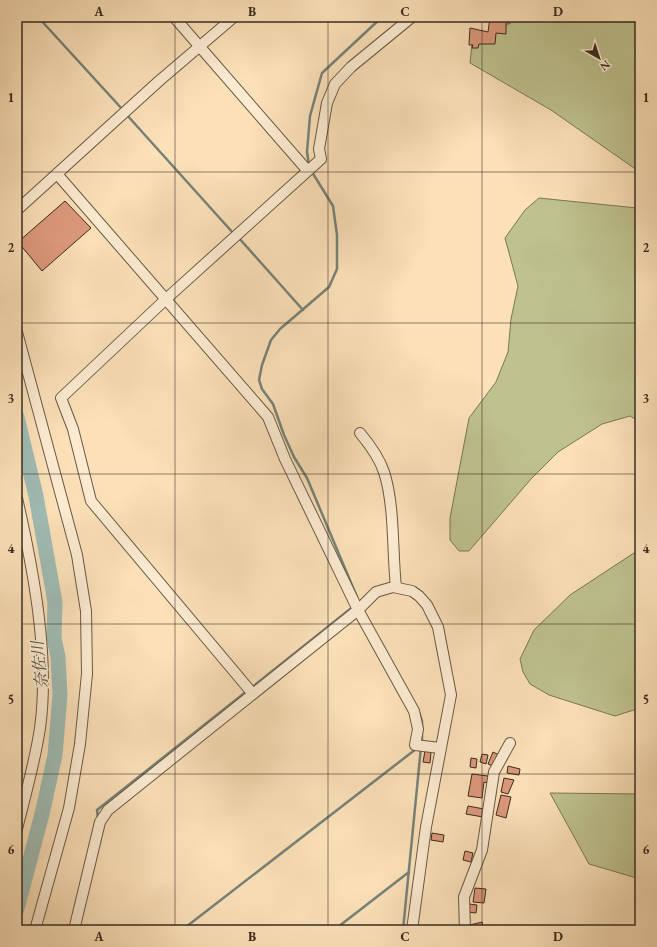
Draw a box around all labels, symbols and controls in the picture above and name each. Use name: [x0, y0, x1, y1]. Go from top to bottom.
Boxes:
text: A: [93, 3, 104, 20]
text: B: [248, 3, 256, 20]
text: C: [400, 3, 410, 20]
text: D: [553, 3, 563, 20]
north arrow: [579, 38, 619, 78]
text: N: [597, 58, 613, 74]
text: 1: [8, 89, 15, 106]
text: 1: [643, 89, 650, 106]
text: 2: [8, 239, 15, 256]
text: 2: [643, 239, 650, 256]
text: 3: [8, 390, 15, 407]
text: 3: [643, 390, 650, 407]
text: 4: [8, 540, 15, 557]
text: 4: [643, 540, 650, 557]
water label: 奈佐川: [26, 638, 52, 690]
text: 5: [8, 691, 14, 708]
text: 5: [643, 691, 649, 708]
text: 6: [8, 841, 15, 858]
text: 6: [643, 841, 650, 858]
text: A: [93, 928, 104, 945]
text: B: [248, 928, 256, 945]
text: C: [400, 928, 410, 945]
text: D: [553, 928, 563, 945]

